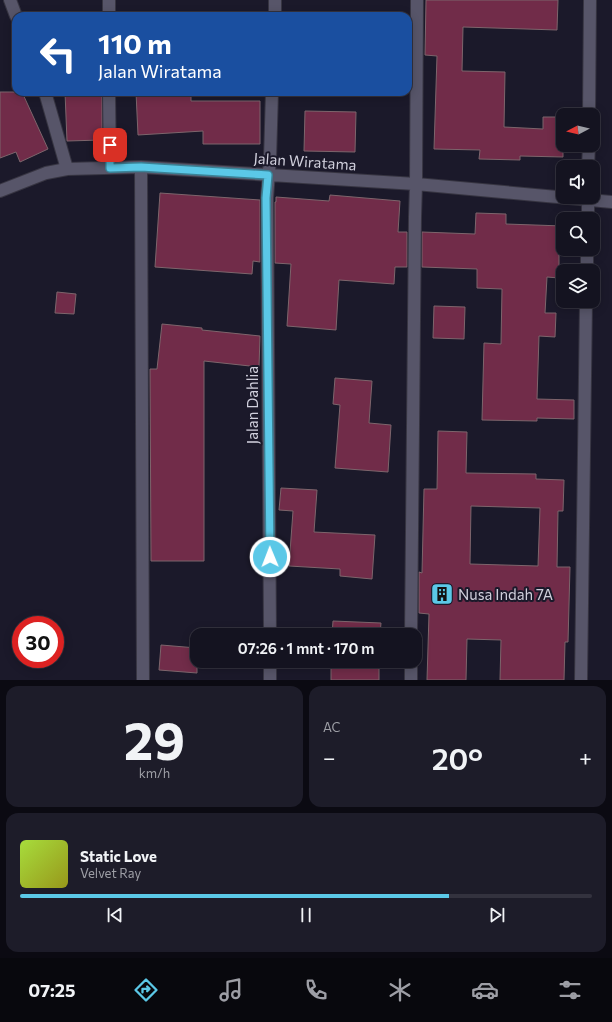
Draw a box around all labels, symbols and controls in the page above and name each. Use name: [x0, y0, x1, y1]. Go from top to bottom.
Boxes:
text: 110 m: [98, 26, 172, 60]
icon: left: [32, 28, 84, 80]
text: Jalan Wiratama: [98, 60, 222, 82]
north arrow: [556, 108, 600, 152]
map controls: [556, 108, 600, 308]
pin: [93, 128, 127, 162]
icon: arrive: [99, 134, 121, 156]
street label: Jalan Wiratama: [253, 148, 357, 174]
button: sound: [556, 160, 600, 204]
button: search: [556, 212, 600, 256]
button: layers: [556, 264, 600, 308]
street label: Jalan Dahlia: [243, 366, 261, 444]
position arrow: [249, 536, 291, 578]
building icon: Nusa Indah 7A: [429, 581, 455, 607]
place label: Nusa Indah 7A: [458, 585, 553, 603]
speed limit sign: 30: [12, 616, 64, 668]
text: 07:26 · 1 mnt · 170 m: [238, 639, 374, 657]
text: 29: [124, 707, 185, 771]
text: AC: [323, 719, 341, 735]
text: 20°: [432, 739, 483, 776]
text: −: [323, 744, 336, 771]
text: +: [579, 744, 592, 771]
text: km/h: [139, 765, 170, 781]
text: Static Love: [80, 847, 157, 865]
text: Velvet Ray: [80, 865, 141, 881]
icon: previous: [104, 904, 126, 926]
icon: pause: [295, 904, 317, 926]
icon: next: [486, 904, 508, 926]
icon: directions: [132, 976, 160, 1004]
icon: music: [217, 976, 245, 1004]
icon: phone: [302, 976, 330, 1004]
icon: climate: [386, 976, 414, 1004]
icon: car: [471, 976, 499, 1004]
icon: filters: [556, 976, 584, 1004]
text: 07:25: [28, 979, 76, 1001]

